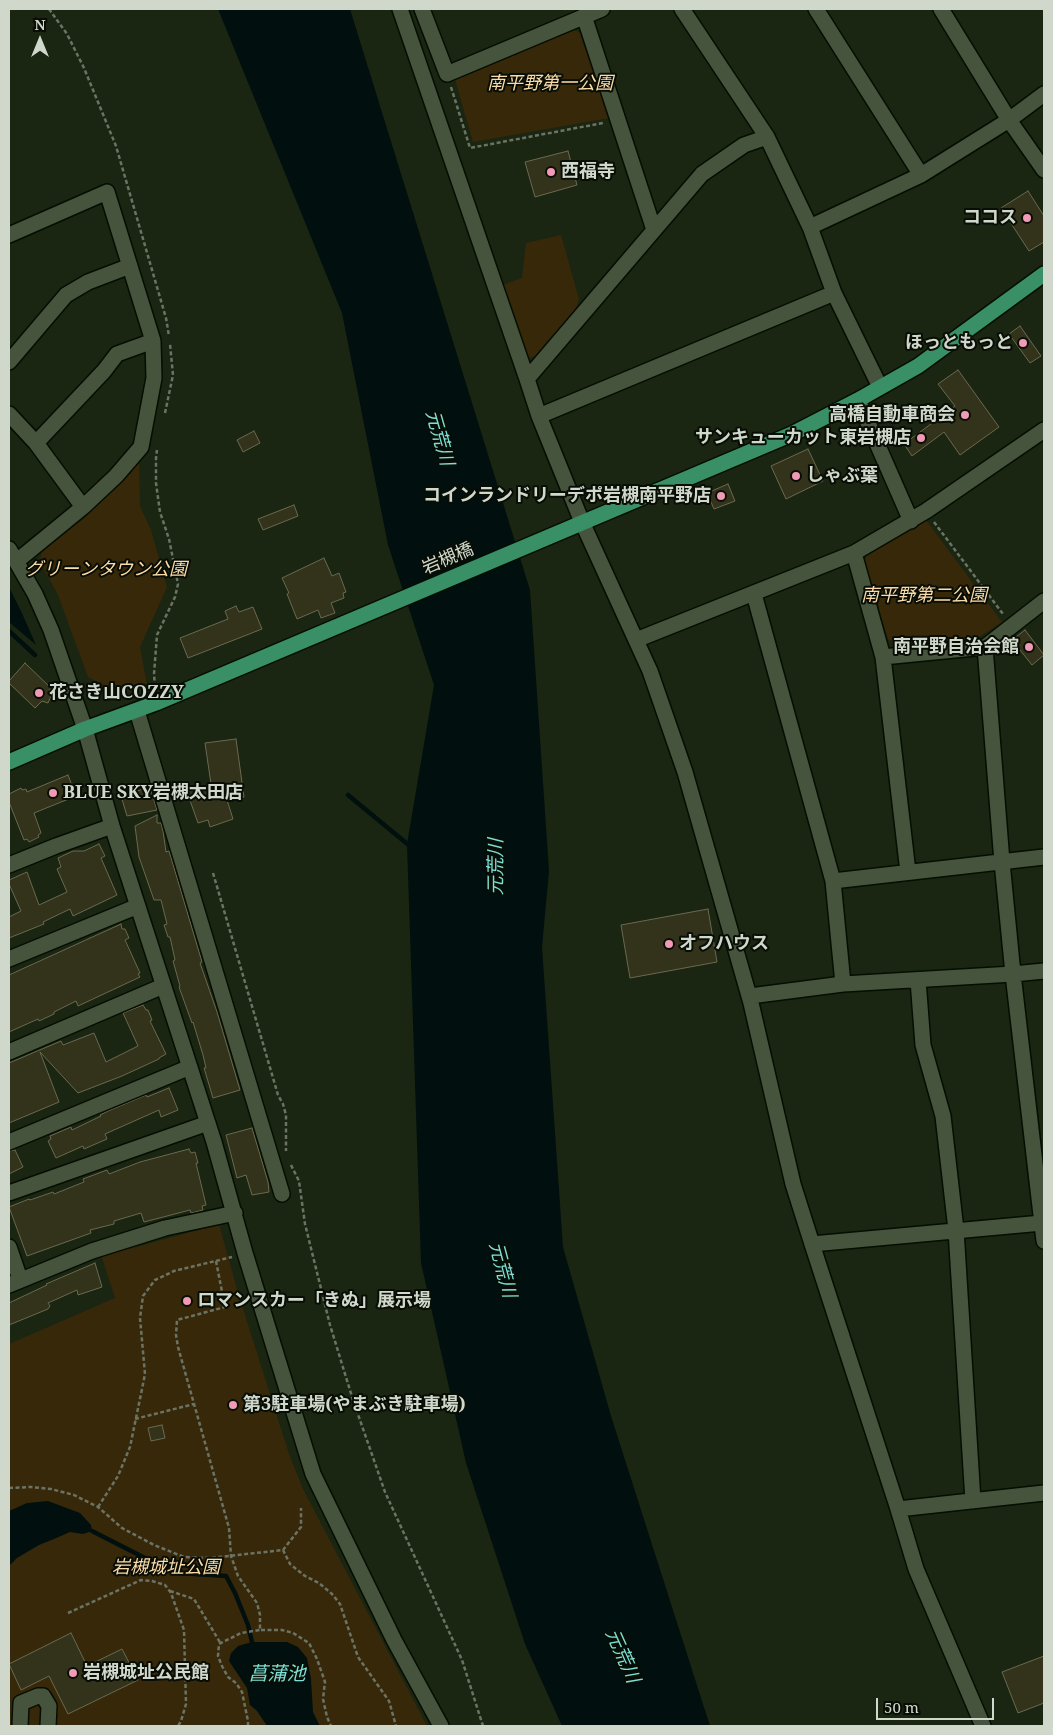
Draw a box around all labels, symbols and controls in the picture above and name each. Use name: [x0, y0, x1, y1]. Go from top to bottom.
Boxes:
north arrow: [15, 15, 65, 65]
text: N: [34, 15, 46, 34]
park label: 南平野第一公園: [487, 73, 613, 95]
place label: 西福寺: [561, 161, 615, 183]
marker: 西福寺: [545, 166, 557, 178]
place label: ココス: [963, 207, 1017, 229]
marker: ココス: [1021, 212, 1033, 224]
place label: ほっともっと: [905, 332, 1013, 354]
marker: ほっともっと: [1017, 337, 1029, 349]
place label: 高橋自動車商会: [829, 404, 955, 426]
water label: 元荒川: [420, 407, 458, 469]
marker: 高橋自動車商会: [959, 409, 971, 421]
place label: サンキューカット東岩槻店: [695, 427, 911, 449]
marker: サンキューカット東岩槻店: [915, 432, 927, 444]
place label: しゃぶ葉: [806, 465, 878, 487]
marker: しゃぶ葉: [790, 470, 802, 482]
place label: コインランドリーデポ岩槻南平野店: [423, 485, 711, 507]
marker: コインランドリーデポ岩槻南平野店: [715, 490, 727, 502]
street label: 岩槻橋: [419, 539, 477, 579]
park label: グリーンタウン公園: [25, 559, 187, 581]
park label: 南平野第二公園: [861, 585, 987, 607]
place label: 南平野自治会館: [893, 636, 1019, 658]
marker: 南平野自治会館: [1023, 641, 1035, 653]
place label: 花さき山COZZY: [49, 682, 184, 704]
marker: 花さき山COZZY: [33, 687, 45, 699]
place label: BLUE SKY岩槻太田店: [63, 782, 243, 804]
marker: BLUE SKY岩槻太田店: [47, 787, 59, 799]
water label: 元荒川: [486, 839, 508, 895]
place label: オフハウス: [679, 933, 769, 955]
marker: オフハウス: [663, 938, 675, 950]
water label: 元荒川: [484, 1240, 520, 1300]
place label: ロマンスカー「きぬ」展示場: [197, 1290, 431, 1312]
marker: ロマンスカー「きぬ」展示場: [181, 1295, 193, 1307]
place label: 第3駐車場(やまぶき駐車場): [243, 1394, 466, 1416]
marker: 第3駐車場(やまぶき駐車場): [227, 1399, 239, 1411]
park label: 岩槻城址公園: [112, 1557, 220, 1579]
water label: 元荒川: [600, 1625, 644, 1687]
place label: 岩槻城址公民館: [83, 1662, 209, 1684]
water label: 菖蒲池: [249, 1664, 305, 1686]
marker: 岩槻城址公民館: [67, 1667, 79, 1679]
scale bar: [878, 1688, 996, 1720]
text: 50 m: [884, 1697, 919, 1717]

